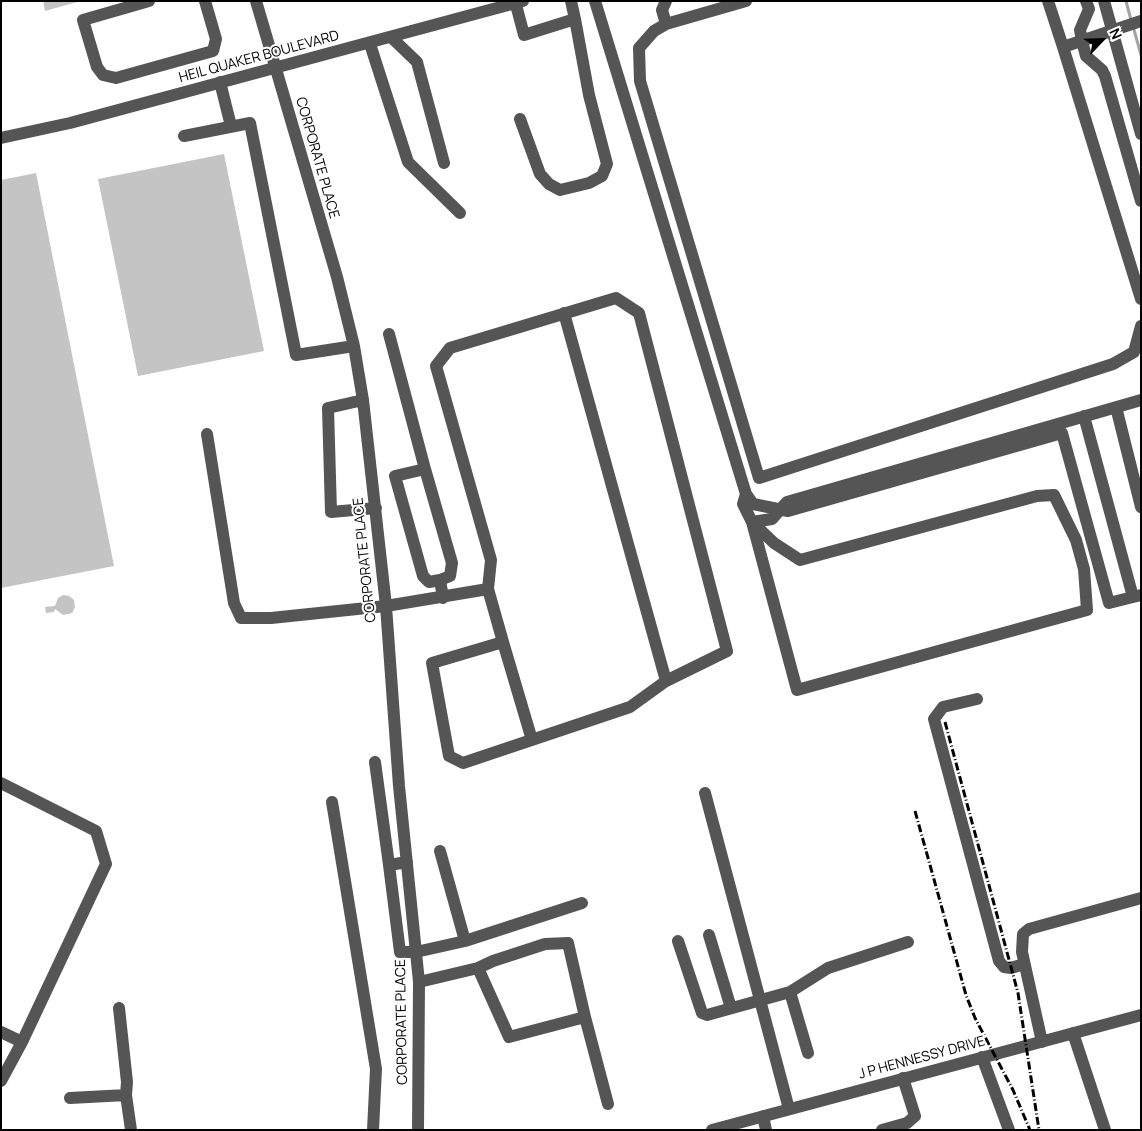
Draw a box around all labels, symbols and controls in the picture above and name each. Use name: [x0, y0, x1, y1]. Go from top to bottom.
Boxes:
north arrow: [1077, 15, 1127, 65]
text: N: [1105, 25, 1127, 42]
street label: HEIL QUAKER BOULEVARD: [177, 27, 341, 87]
street label: CORPORATE PLACE: [292, 95, 342, 221]
street label: CORPORATE PLACE: [350, 497, 380, 623]
street label: CORPORATE PLACE: [393, 959, 411, 1085]
street label: J P HENNESSY DRIVE: [857, 1033, 987, 1083]

